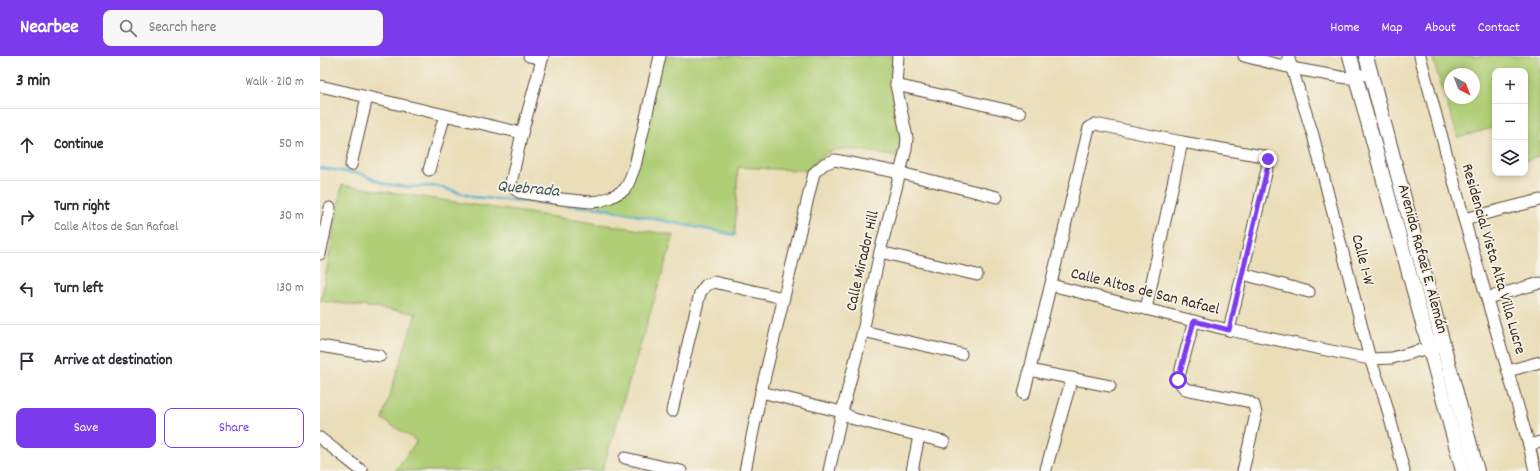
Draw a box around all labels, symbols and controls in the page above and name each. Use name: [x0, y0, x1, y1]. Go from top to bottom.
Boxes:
search box: [103, 10, 383, 46]
text: Nearbee: [20, 15, 79, 42]
icon: search: [117, 17, 139, 39]
text: Search here: [149, 17, 216, 39]
text: Home: [1330, 18, 1359, 38]
text: Map: [1381, 18, 1403, 38]
text: About: [1425, 18, 1456, 38]
text: Contact: [1478, 18, 1520, 38]
north arrow: [1444, 68, 1480, 104]
map controls: [1492, 68, 1528, 176]
button: +: [1492, 68, 1528, 104]
text: 3 min: [16, 70, 50, 94]
text: Walk · 210 m: [246, 73, 304, 92]
button: −: [1492, 104, 1528, 140]
icon: ahead: [16, 134, 38, 156]
text: Continue: [54, 134, 103, 156]
text: 50 m: [279, 135, 304, 154]
button: layers: [1492, 140, 1528, 176]
route end: [1259, 150, 1277, 168]
street label: Residencial Vista Alta Villa Lucre: [1455, 161, 1531, 357]
water label: Quebrada: [496, 175, 561, 205]
street label: Avenida Rafael E. Alemán: [1391, 182, 1453, 336]
text: Turn right: [54, 196, 110, 218]
icon: right: [16, 206, 38, 228]
text: 30 m: [279, 207, 304, 226]
street label: Calle Mirador Hill: [840, 208, 886, 313]
text: Calle Altos de San Rafael: [54, 218, 178, 237]
street label: Calle 1-W: [1345, 232, 1380, 289]
street label: Calle Altos de San Rafael: [1068, 262, 1222, 322]
icon: left: [16, 278, 38, 300]
text: Turn left: [54, 278, 103, 300]
text: 130 m: [276, 279, 304, 298]
icon: arrive: [16, 350, 38, 372]
text: Arrive at destination: [54, 350, 172, 372]
route start: [1169, 371, 1187, 389]
button: Save: [16, 408, 156, 448]
button: Share: [164, 408, 304, 448]

